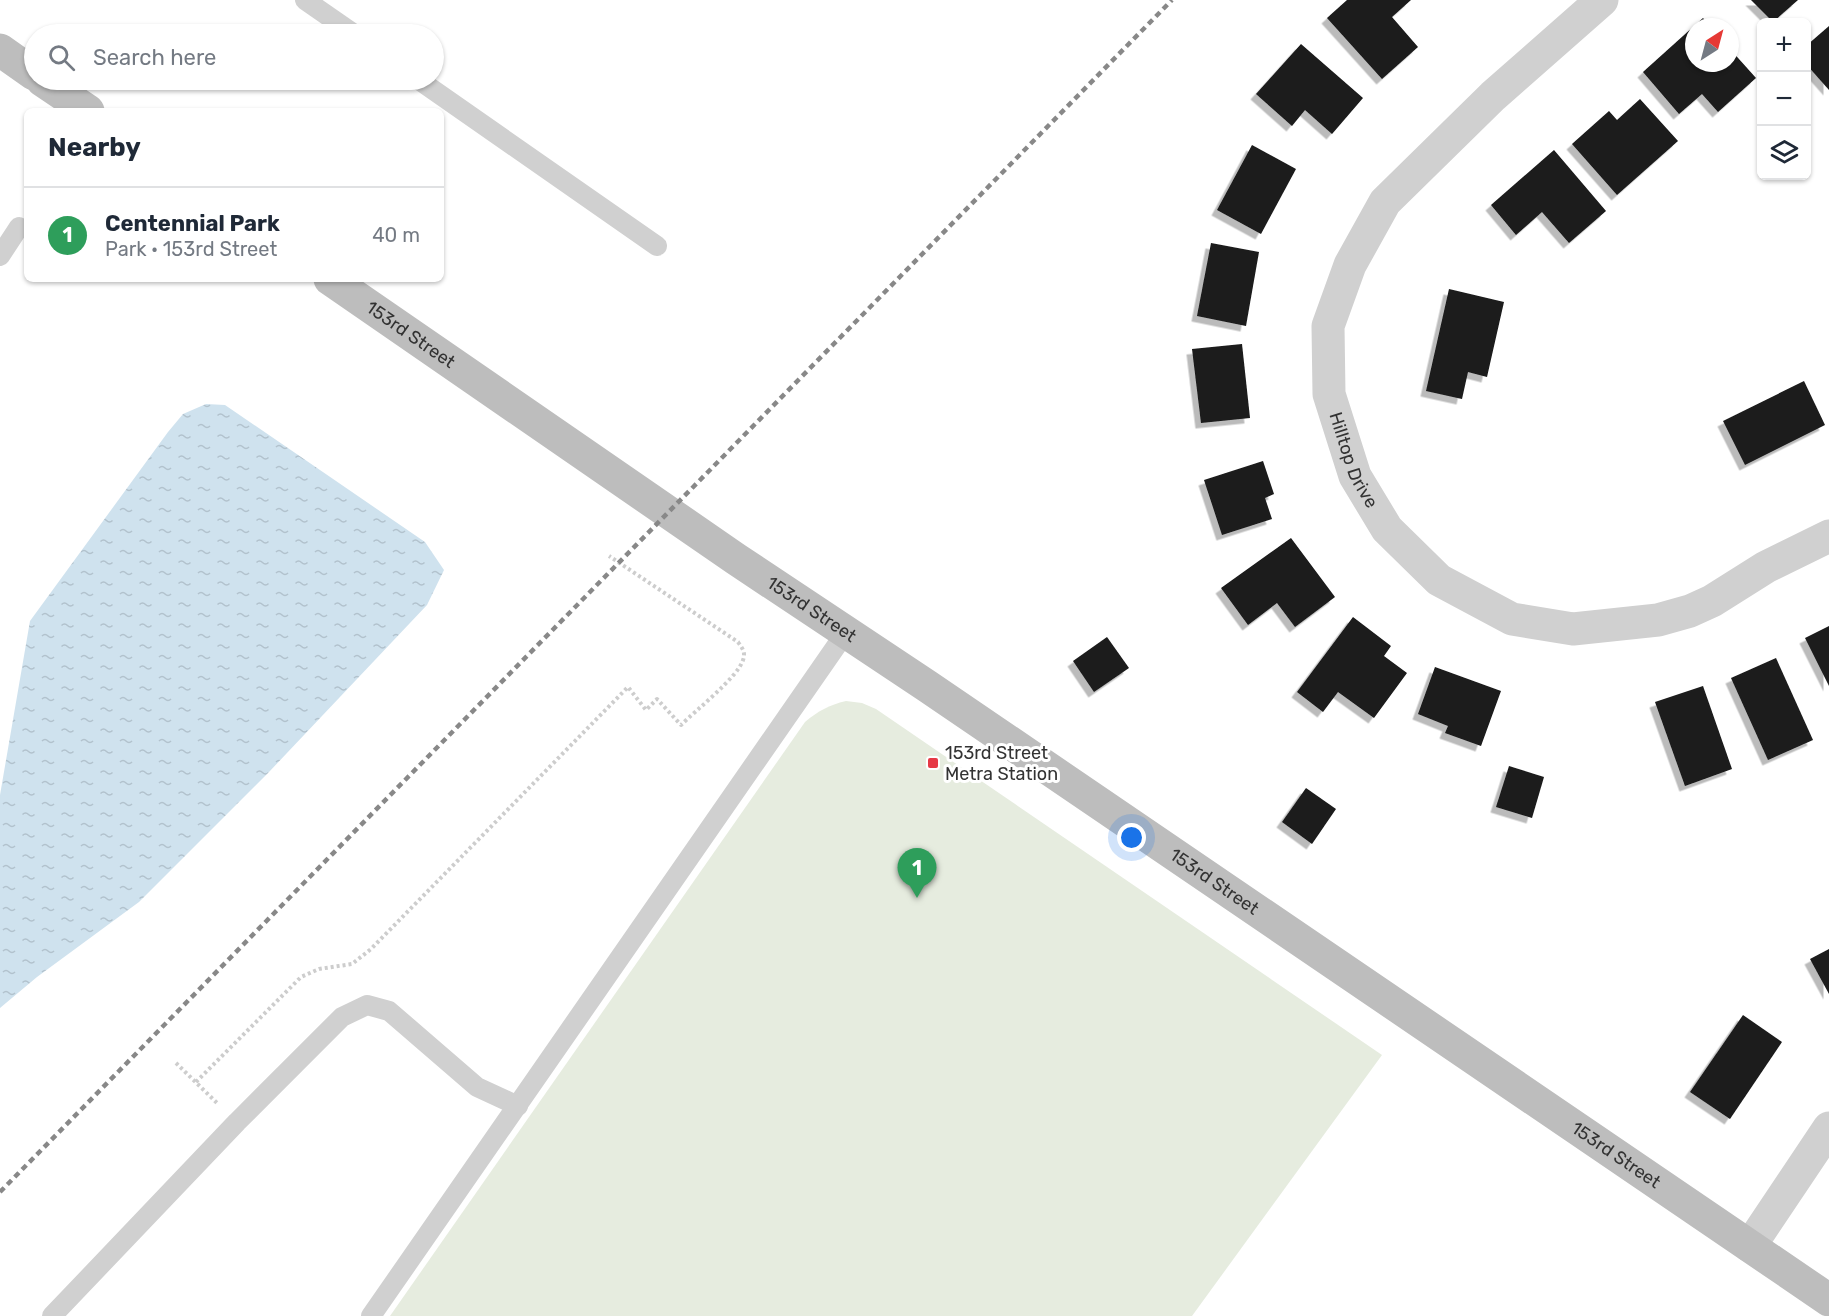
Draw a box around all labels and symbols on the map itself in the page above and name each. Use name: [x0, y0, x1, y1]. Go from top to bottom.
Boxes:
north arrow: [1685, 18, 1739, 72]
street label: 153rd Street: [362, 296, 459, 373]
street label: Hilltop Drive: [1324, 409, 1383, 512]
street label: 153rd Street: [763, 572, 861, 647]
place label: 153rd Street Metra Station: [945, 742, 1058, 785]
marker: 153rd Street Metra Station: [926, 756, 940, 770]
your location: [1117, 823, 1146, 852]
street label: 153rd Street: [1165, 843, 1263, 920]
pin: 1: [898, 848, 936, 898]
street label: 153rd Street: [1567, 1117, 1665, 1193]

